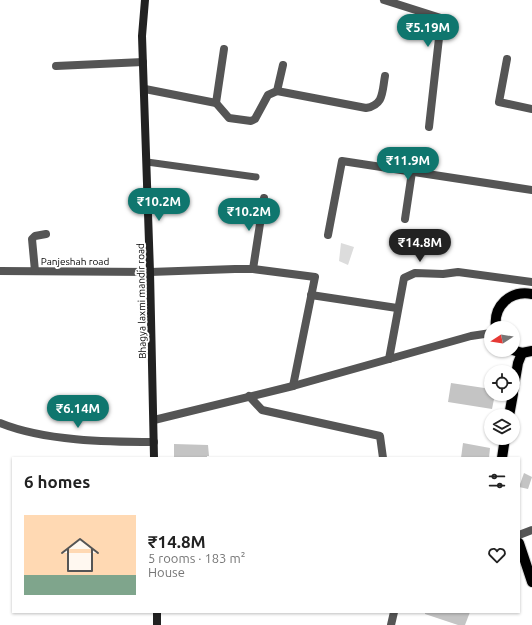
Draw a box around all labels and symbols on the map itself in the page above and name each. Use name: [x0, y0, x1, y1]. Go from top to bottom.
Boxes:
pin: ₹5.19M: [395, 14, 461, 48]
pin: ₹11.9M: [375, 147, 441, 181]
pin: ₹10.2M: [126, 188, 192, 222]
pin: ₹10.2M: [216, 198, 282, 232]
pin: ₹14.8M: [387, 229, 453, 263]
street label: Bhagya laxmi mandir road: [135, 243, 148, 359]
street label: Panjeshah road: [41, 256, 109, 267]
north arrow: [484, 321, 520, 357]
pin: ₹6.14M: [45, 395, 111, 429]

